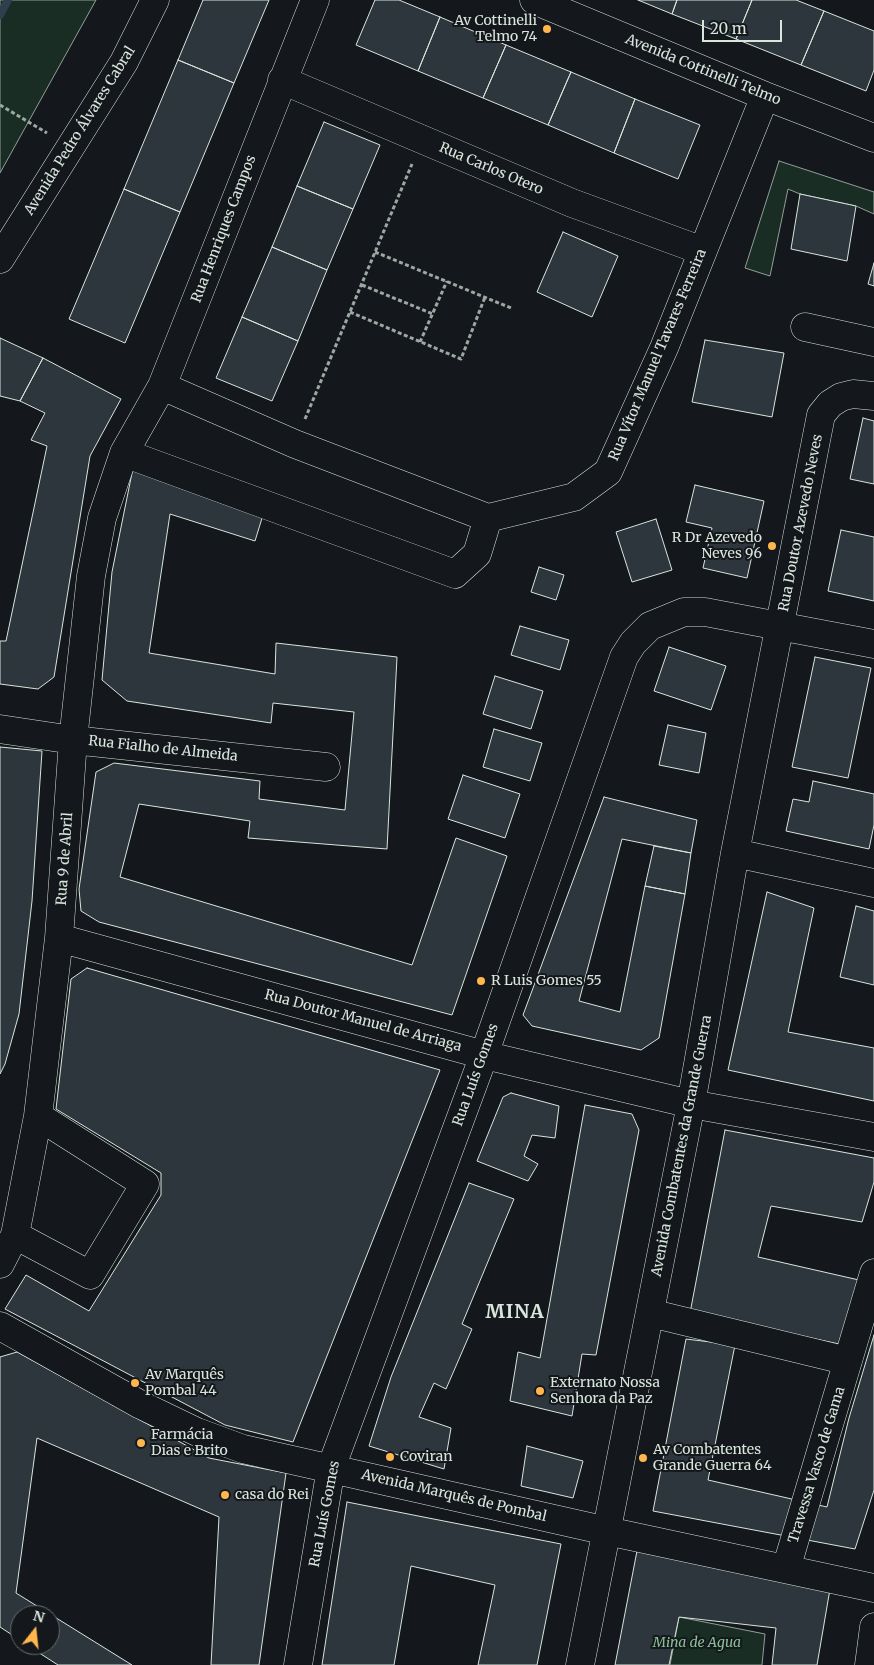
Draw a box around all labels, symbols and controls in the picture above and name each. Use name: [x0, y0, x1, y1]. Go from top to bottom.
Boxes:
scale bar: [704, 10, 784, 42]
place label: Av Cottinelli Telmo 74: [454, 13, 537, 46]
text: 20 m: [710, 19, 747, 38]
marker: Av Cottinelli Telmo 74: [541, 23, 553, 35]
street label: Avenida Cottinelli Telmo: [623, 31, 783, 109]
street label: Avenida Pedro Álvares Cabral: [21, 44, 139, 218]
street label: Rua Carlos Otero: [436, 140, 546, 198]
street label: Rua Henriques Campos: [188, 153, 260, 305]
street label: Rua Vítor Manuel Tavares Ferreira: [606, 247, 710, 463]
street label: Rua Doutor Azevedo Neves: [776, 433, 826, 613]
place label: R Dr Azevedo Neves 96: [672, 530, 762, 562]
marker: R Dr Azevedo Neves 96: [766, 540, 778, 552]
street label: Rua Fialho de Almeida: [88, 733, 238, 765]
street label: Rua 9 de Abril: [53, 812, 77, 906]
place label: R Luis Gomes 55: [491, 973, 602, 989]
marker: R Luis Gomes 55: [475, 975, 487, 987]
street label: Rua Doutor Manuel de Arriaga: [263, 987, 463, 1055]
street label: Avenida Combatentes da Grande Guerra: [648, 1014, 716, 1278]
street label: Rua Luís Gomes: [450, 1021, 502, 1129]
district label: MINA: [485, 1302, 545, 1324]
place label: Av Marquês Pombal 44: [145, 1367, 224, 1400]
place label: Externato Nossa Senhora da Paz: [550, 1375, 660, 1408]
marker: Av Marquês Pombal 44: [129, 1377, 141, 1389]
marker: Externato Nossa Senhora da Paz: [534, 1385, 546, 1397]
street label: Travessa Vasco de Gama: [785, 1385, 849, 1545]
place label: Farmácia Dias e Brito: [151, 1427, 228, 1460]
marker: Farmácia Dias e Brito: [135, 1437, 147, 1449]
place label: Av Combatentes Grande Guerra 64: [653, 1442, 772, 1474]
place label: Coviran: [400, 1449, 453, 1465]
marker: Coviran: [384, 1451, 396, 1463]
marker: Av Combatentes Grande Guerra 64: [637, 1452, 649, 1464]
street label: Rua Luís Gomes: [306, 1459, 344, 1569]
street label: Avenida Marquês de Pombal: [360, 1467, 548, 1525]
place label: casa do Rei: [235, 1487, 309, 1503]
marker: casa do Rei: [219, 1489, 231, 1501]
north arrow: [10, 1605, 60, 1655]
text: N: [31, 1606, 47, 1627]
park label: Mina de Agua: [653, 1635, 741, 1651]

